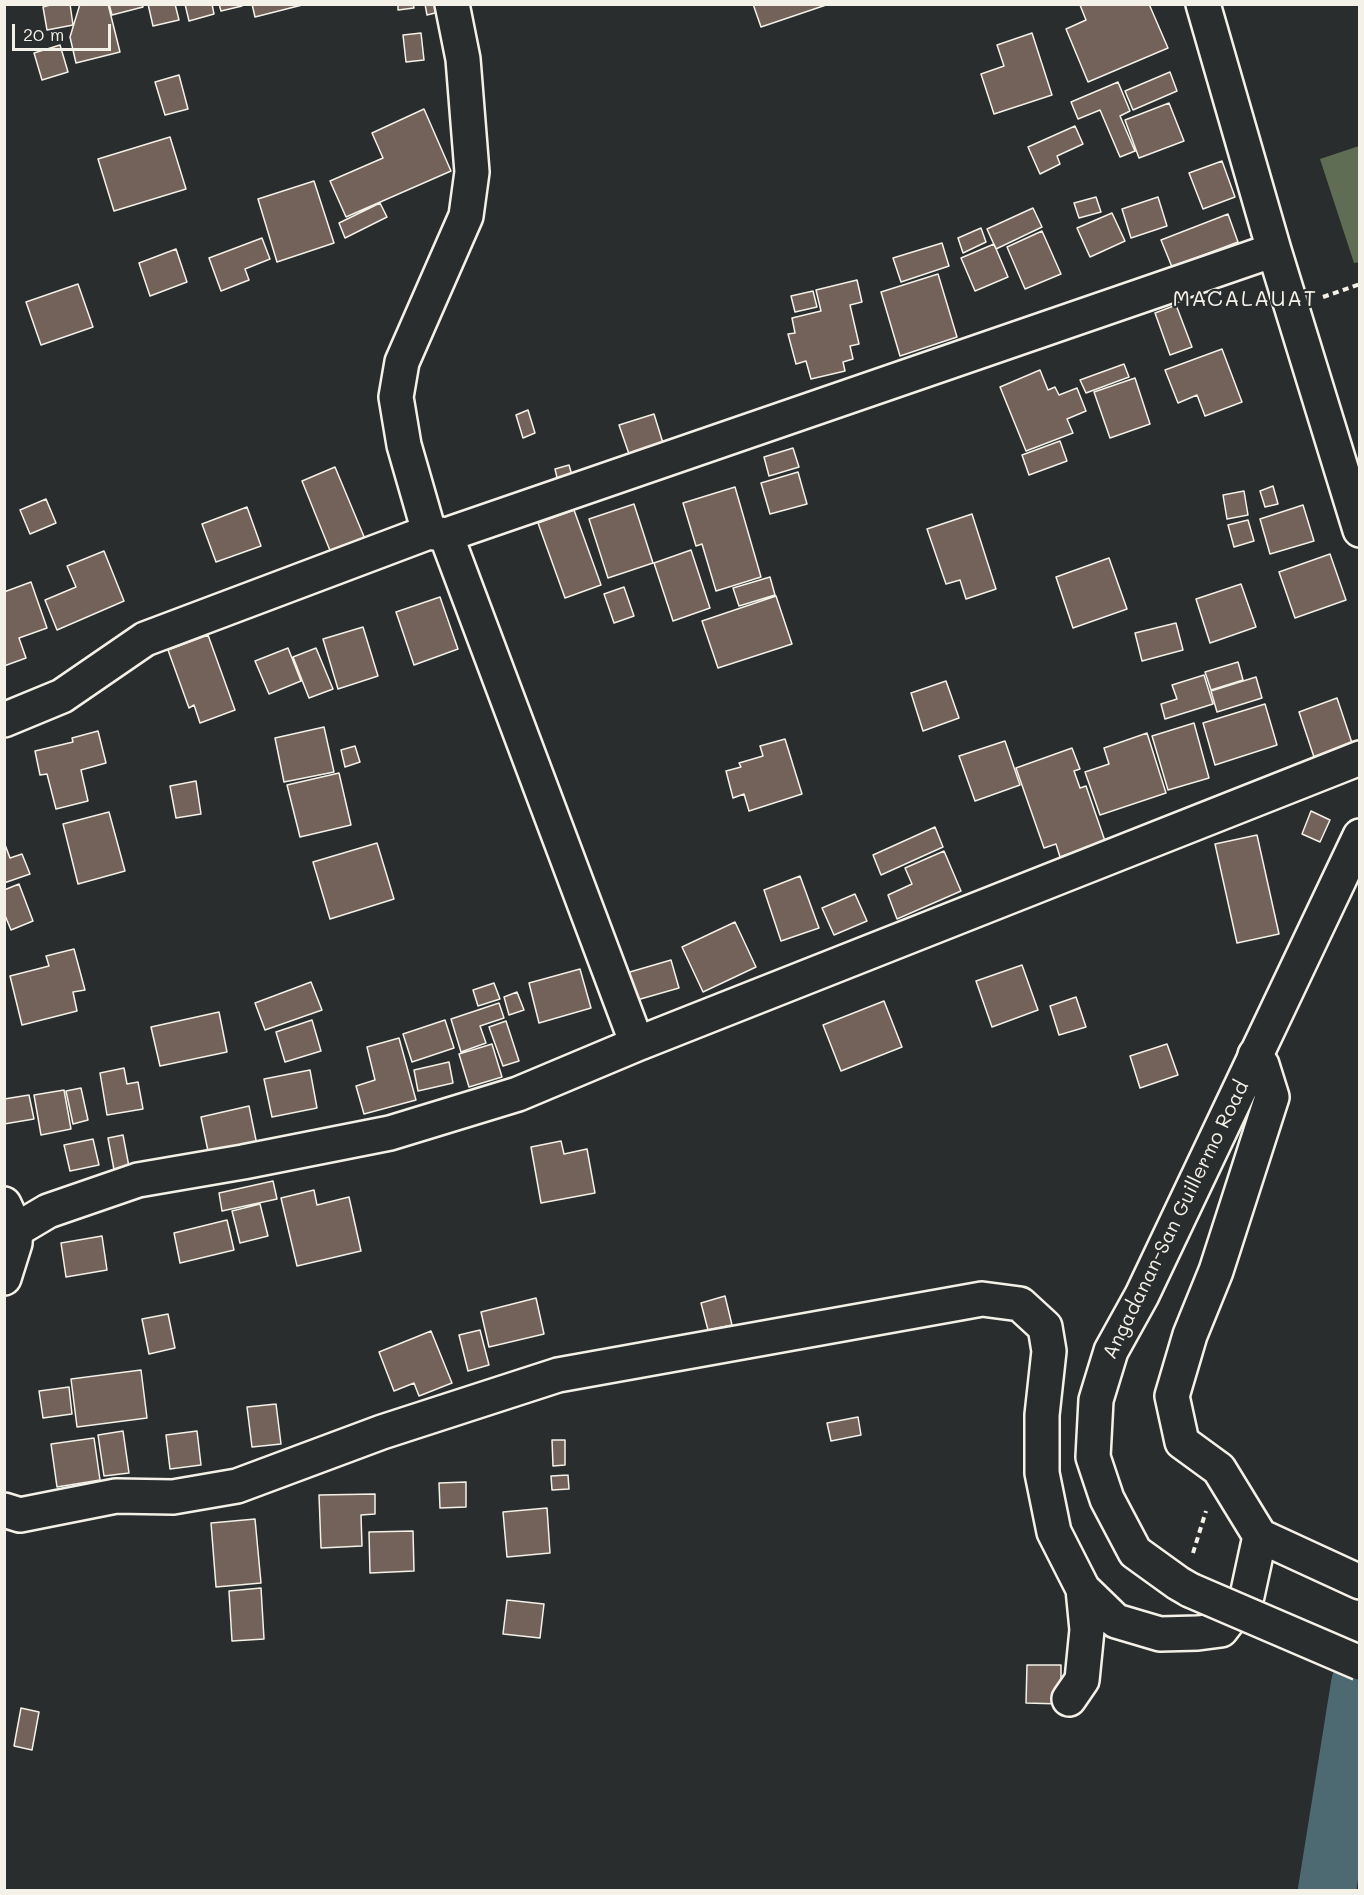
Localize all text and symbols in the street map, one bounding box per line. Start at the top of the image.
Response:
scale bar [15,12,114,50]
text: 20 m [23,22,64,46]
district label: MACALAUAT [1173,286,1317,312]
street label: Angadanan-San Guillermo Road [1098,1077,1254,1363]

